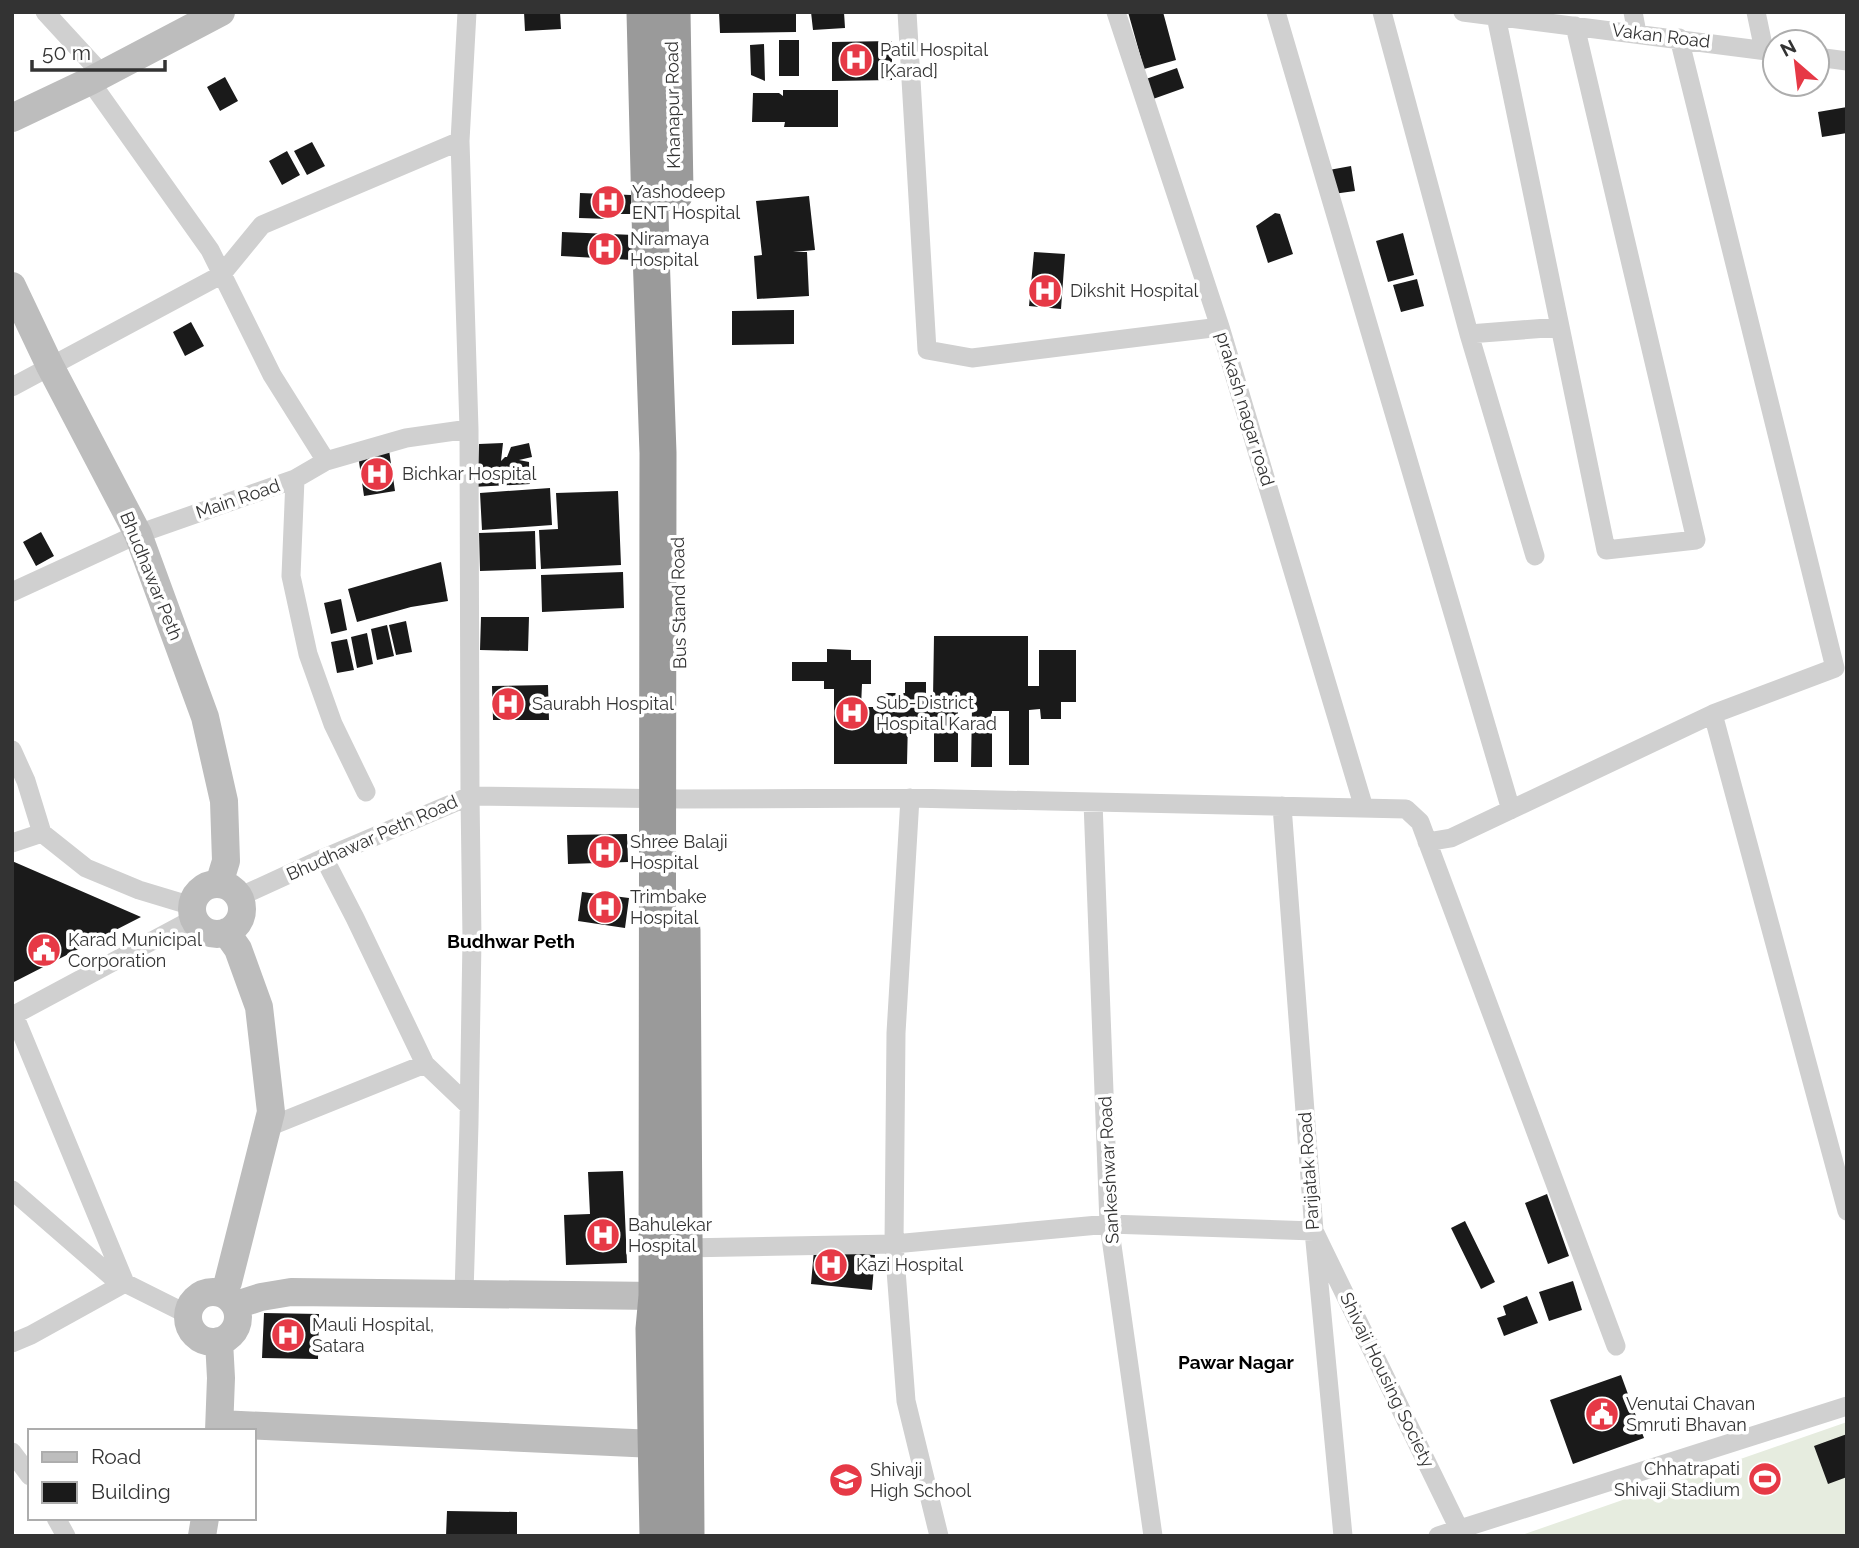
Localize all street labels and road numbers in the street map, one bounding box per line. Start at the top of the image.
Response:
street label: Vakan Road [1611,19,1711,52]
street label: Khanapur Road [661,41,684,169]
street label: prakash nagar road [1212,329,1279,488]
street label: Main Road [193,474,283,523]
street label: Bhudhawar Peth [116,508,187,643]
street label: Bus Stand Road [667,537,690,669]
street label: Bhudhawar Peth Road [283,790,461,885]
street label: Sankeshwar Road [1094,1096,1123,1244]
street label: Parijatak Road [1294,1111,1323,1231]
street label: Shivaji Housing Society [1336,1289,1439,1471]

